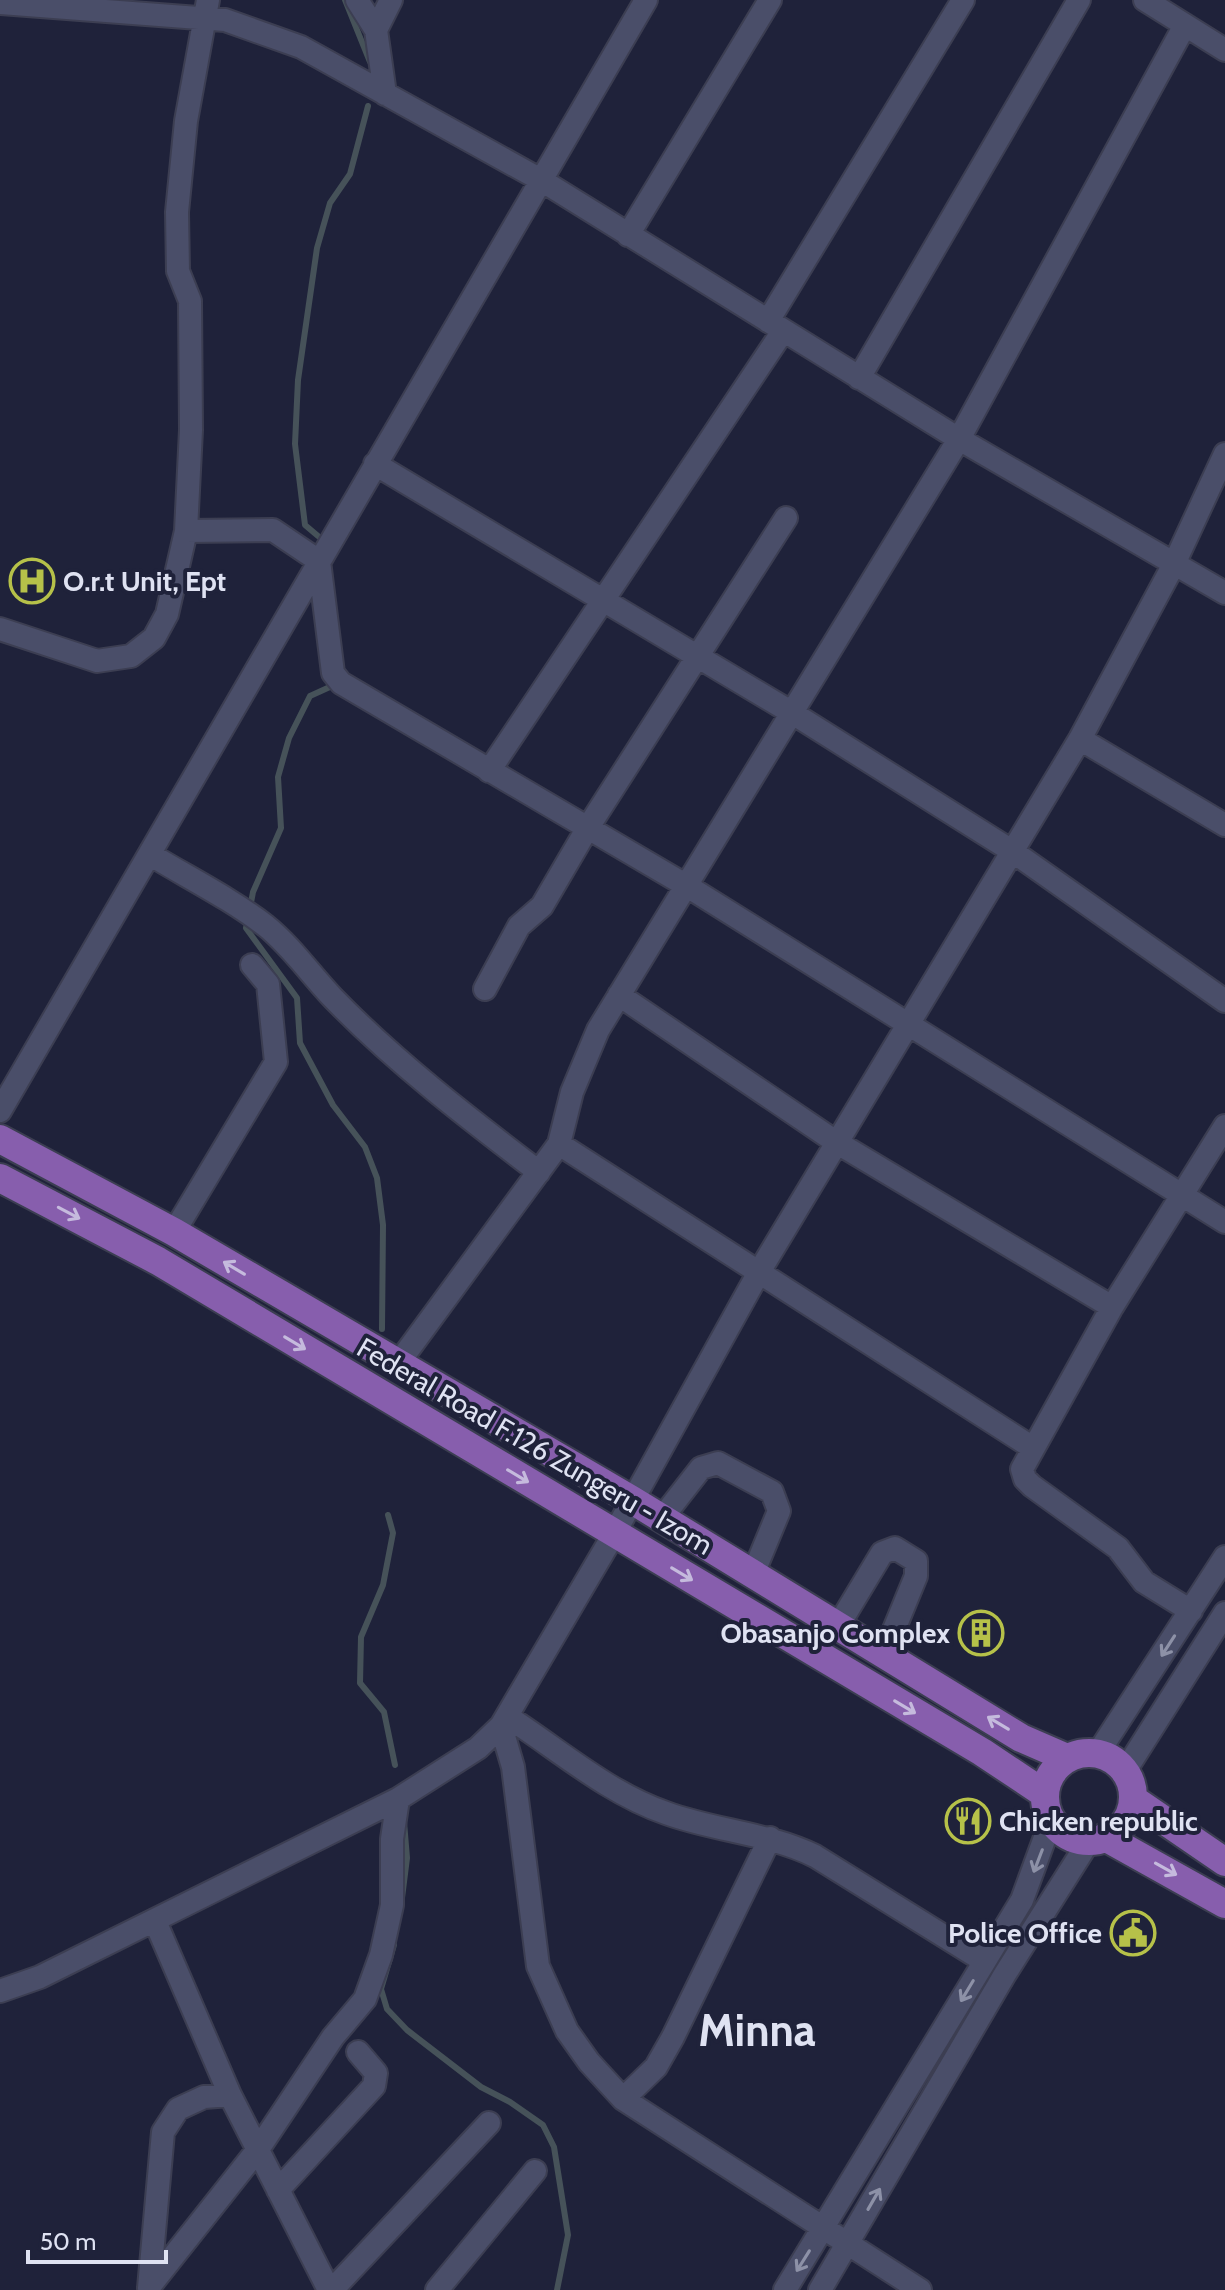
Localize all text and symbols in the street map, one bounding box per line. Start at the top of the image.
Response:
hospital icon: O.r.t Unit, Ept [8,557,56,605]
place label: O.r.t Unit, Ept [63,564,226,598]
one-way arrow [57,1206,81,1222]
one-way arrow [223,1260,246,1276]
street label: Federal Road F.126 Zungeru - Izom [351,1330,719,1562]
one-way arrow [283,1335,306,1351]
one-way arrow [506,1469,529,1485]
one-way arrow [670,1566,693,1582]
building icon: Obasanjo Complex [957,1609,1005,1657]
place label: Obasanjo Complex [720,1616,950,1650]
one-way arrow [1159,1635,1176,1657]
one-way arrow [893,1699,916,1715]
one-way arrow [987,1715,1010,1731]
restaurant icon: Chicken republic [944,1797,992,1845]
place label: Chicken republic [999,1804,1198,1838]
one-way arrow [1030,1848,1044,1873]
one-way arrow [1154,1861,1177,1877]
public building icon: Police Office [1109,1909,1157,1957]
place label: Police Office [948,1916,1102,1950]
one-way arrow [958,1979,974,2002]
district label: Minna [698,2004,816,2057]
one-way arrow [866,2188,882,2211]
scale bar [28,2214,166,2264]
text: 50 m [40,2227,96,2256]
one-way arrow [795,2249,811,2272]

